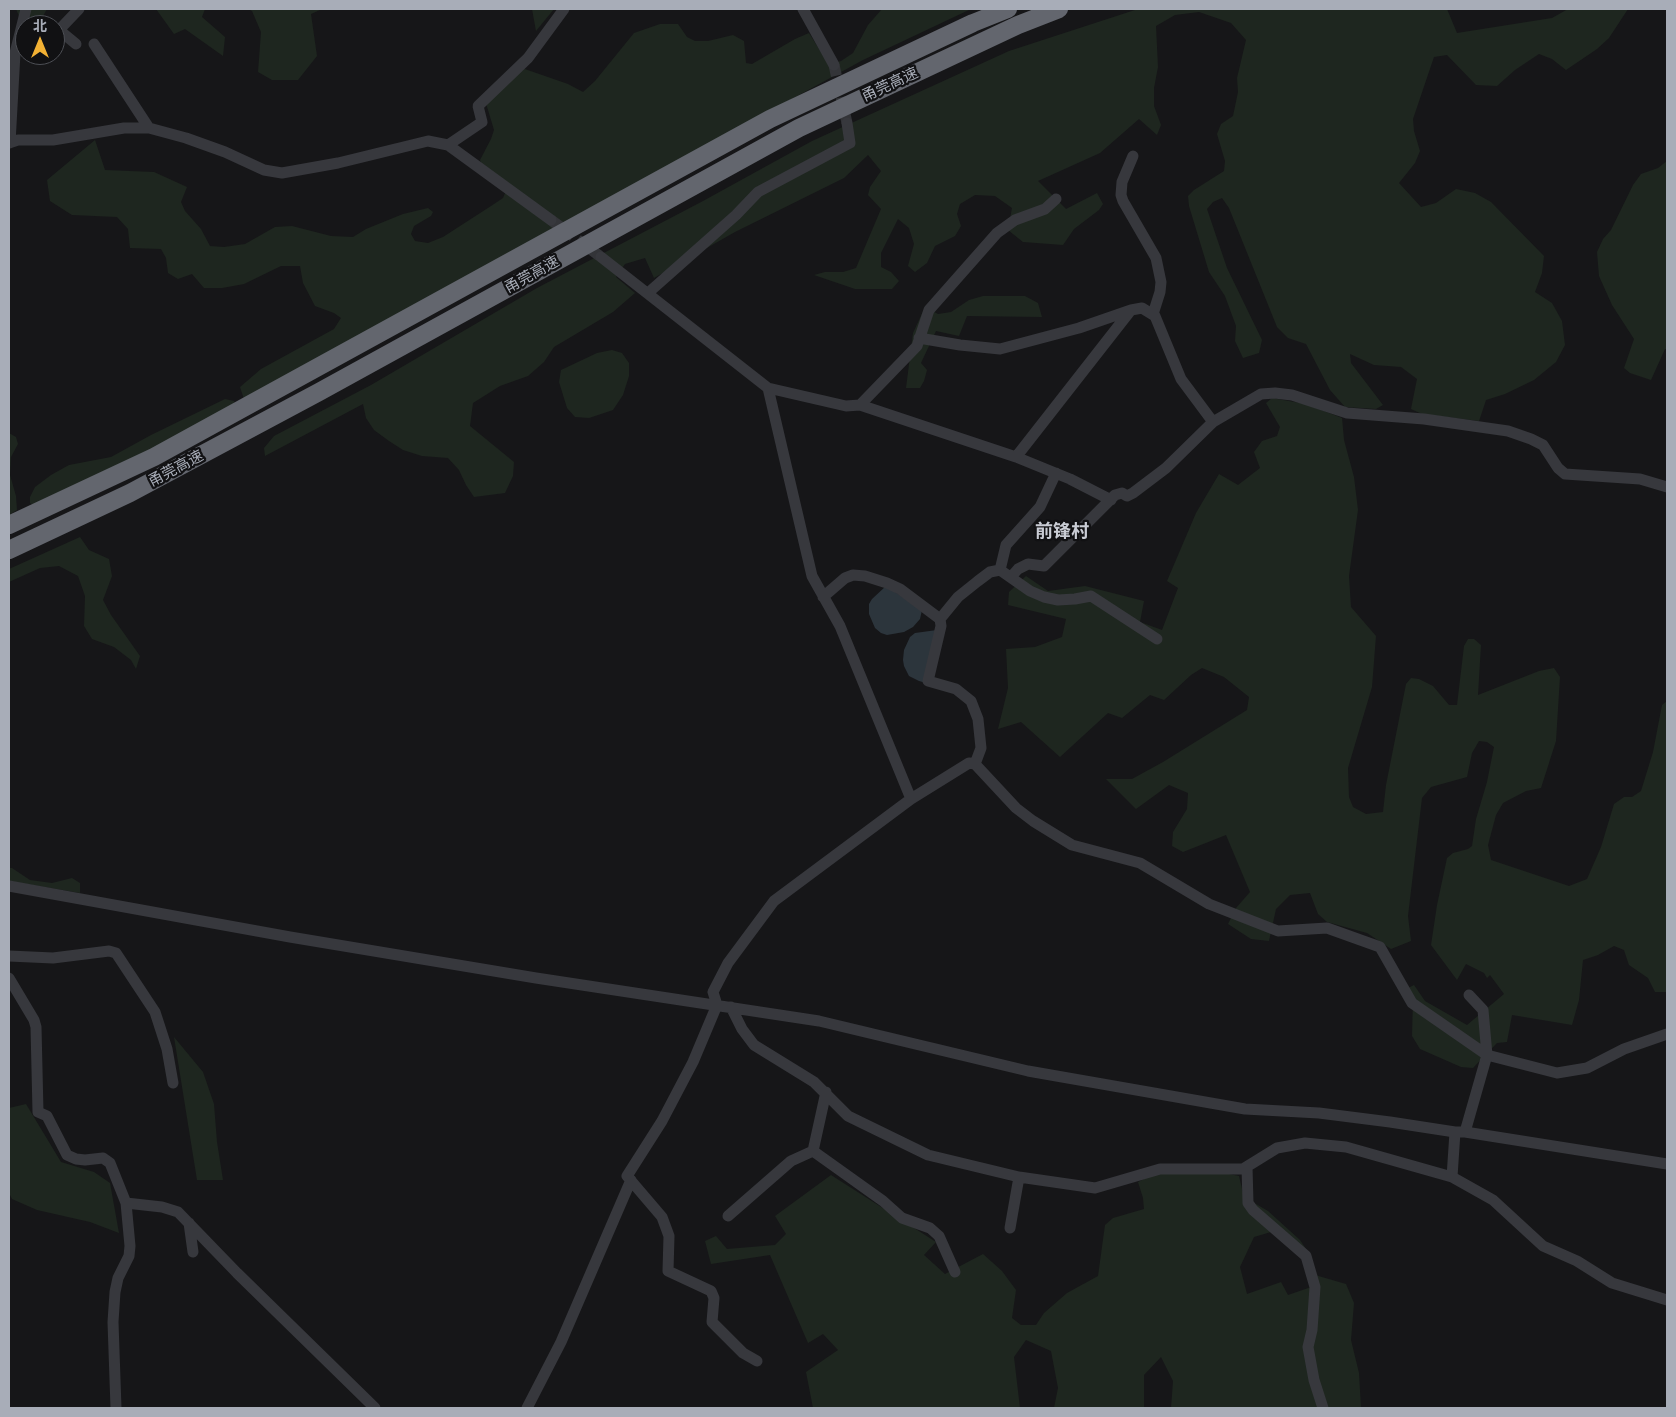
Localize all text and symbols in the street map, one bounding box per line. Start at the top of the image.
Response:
north arrow [15,15,65,65]
text: 北 [33,16,47,35]
street label: 甬莞高速 [859,64,921,106]
street label: 甬莞高速 [501,253,563,297]
street label: 甬莞高速 [145,447,207,491]
district label: 前锋村 [1035,521,1089,543]

